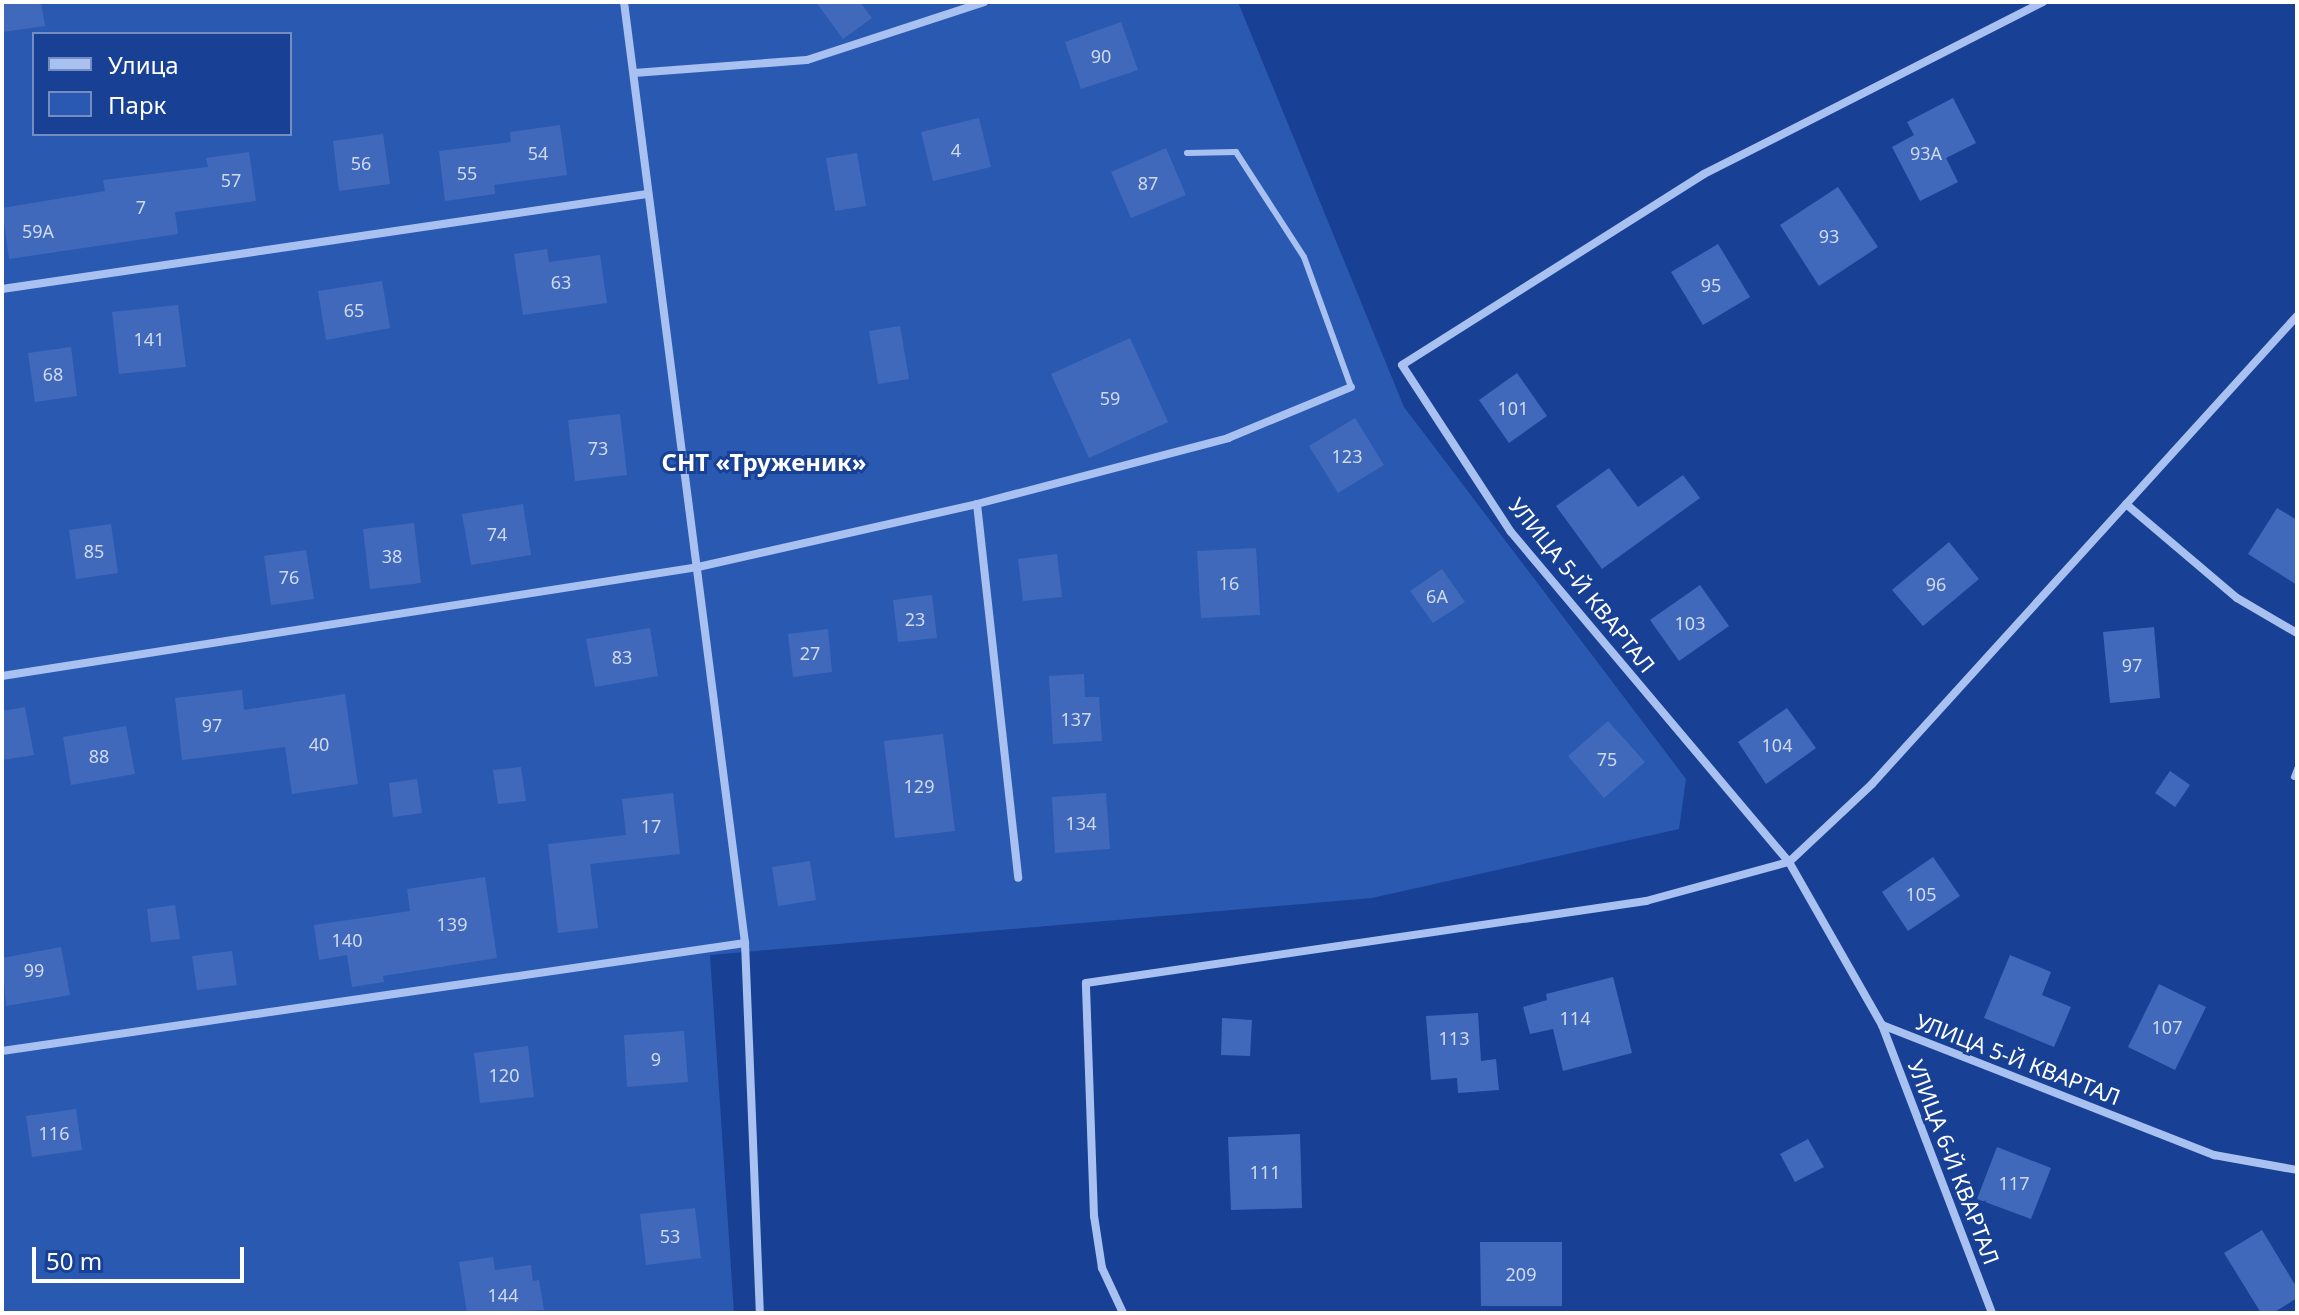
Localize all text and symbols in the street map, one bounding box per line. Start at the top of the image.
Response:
legend [32,32,292,136]
house number: 90 [1091,45,1111,67]
text: Улица [108,48,179,81]
text: Парк [108,88,166,121]
house number: 4 [951,139,961,161]
house number: 54 [528,142,548,164]
house number: 93А [1910,142,1942,164]
house number: 56 [351,152,371,174]
house number: 55 [457,162,477,184]
house number: 57 [221,169,241,191]
house number: 87 [1138,172,1158,194]
house number: 7 [136,196,146,218]
house number: 59А [22,220,54,242]
house number: 93 [1819,225,1839,247]
house number: 63 [551,271,571,293]
house number: 95 [1701,274,1721,296]
house number: 65 [344,299,364,321]
house number: 141 [134,328,164,350]
house number: 68 [43,363,63,385]
house number: 59 [1100,387,1120,409]
house number: 101 [1498,397,1528,419]
house number: 73 [588,437,608,459]
house number: 123 [1332,445,1362,467]
district label: СНТ «Труженик» [661,448,867,476]
street label: УЛИЦА 5-Й КВАРТАЛ [1503,492,1661,678]
house number: 74 [487,523,507,545]
house number: 85 [84,540,104,562]
house number: 38 [382,545,402,567]
house number: 76 [279,566,299,588]
house number: 16 [1219,572,1239,594]
house number: 96 [1926,573,1946,595]
house number: 6А [1426,585,1448,607]
house number: 23 [905,608,925,630]
house number: 103 [1675,612,1705,634]
house number: 27 [800,642,820,664]
house number: 83 [612,646,632,668]
house number: 97 [2122,654,2142,676]
house number: 137 [1061,708,1091,730]
house number: 97 [202,714,222,736]
house number: 40 [309,733,329,755]
house number: 104 [1762,734,1792,756]
house number: 88 [89,745,109,767]
house number: 75 [1597,748,1617,770]
house number: 129 [904,775,934,797]
house number: 134 [1066,812,1096,834]
house number: 17 [641,815,661,837]
house number: 105 [1906,883,1936,905]
house number: 139 [437,913,467,935]
house number: 140 [332,929,362,951]
house number: 99 [24,959,44,981]
house number: 114 [1560,1007,1590,1029]
street label: УЛИЦА 5-Й КВАРТАЛ [1912,1008,2124,1110]
house number: 107 [2152,1016,2182,1038]
house number: 113 [1439,1027,1469,1049]
house number: 9 [651,1048,661,1070]
street label: УЛИЦА 6-Й КВАРТАЛ [1903,1056,2005,1268]
house number: 120 [489,1064,519,1086]
house number: 116 [39,1122,69,1144]
house number: 111 [1250,1161,1280,1183]
house number: 117 [1999,1172,2029,1194]
house number: 53 [660,1225,680,1247]
scale bar [36,1231,248,1281]
text: 50 m [46,1244,102,1277]
house number: 209 [1506,1263,1536,1285]
house number: 144 [488,1284,518,1306]

